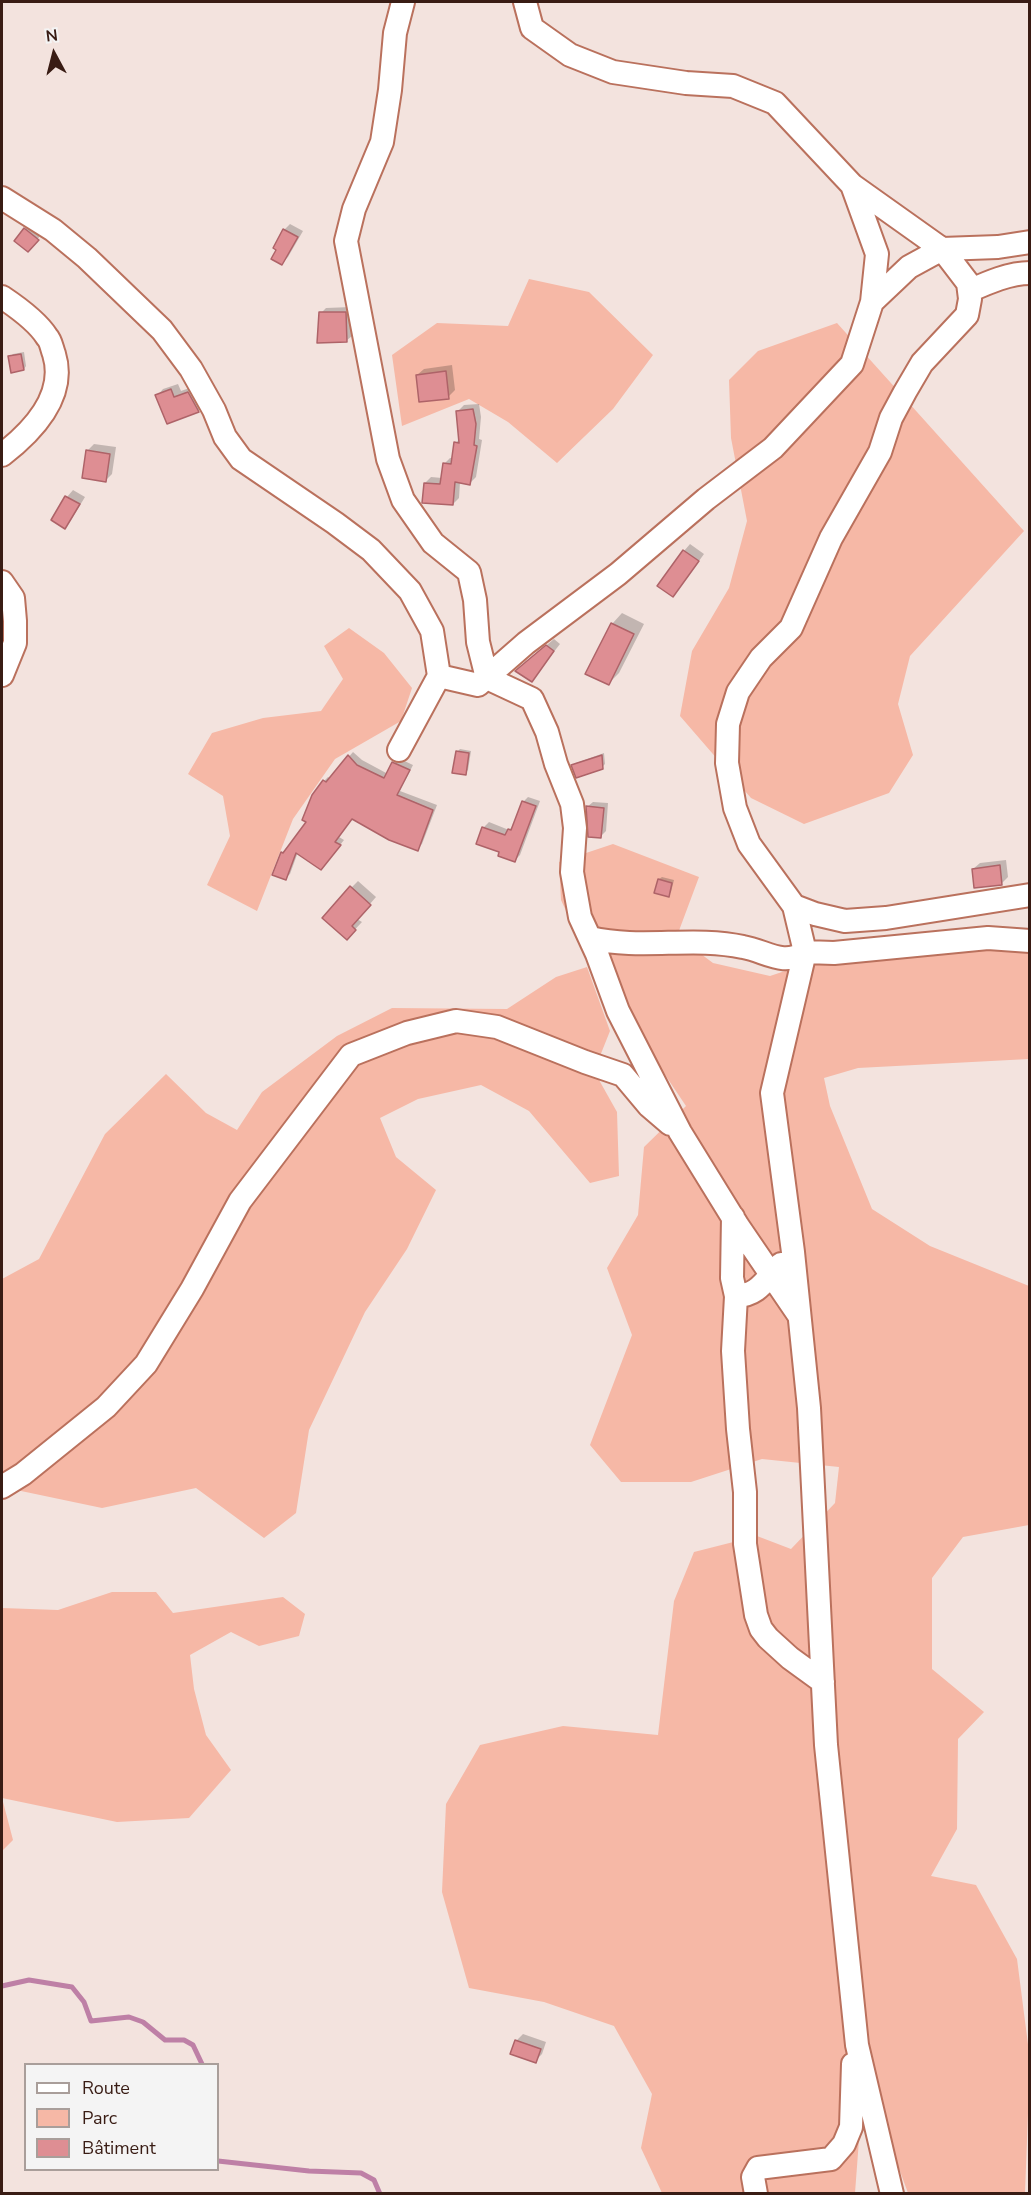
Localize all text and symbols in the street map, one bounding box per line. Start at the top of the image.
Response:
north arrow [24,24,84,84]
text: N [45,24,59,48]
legend [24,2063,219,2171]
text: Route [82,2076,130,2100]
text: Parc [82,2106,117,2130]
text: Bâtiment [82,2136,156,2160]

